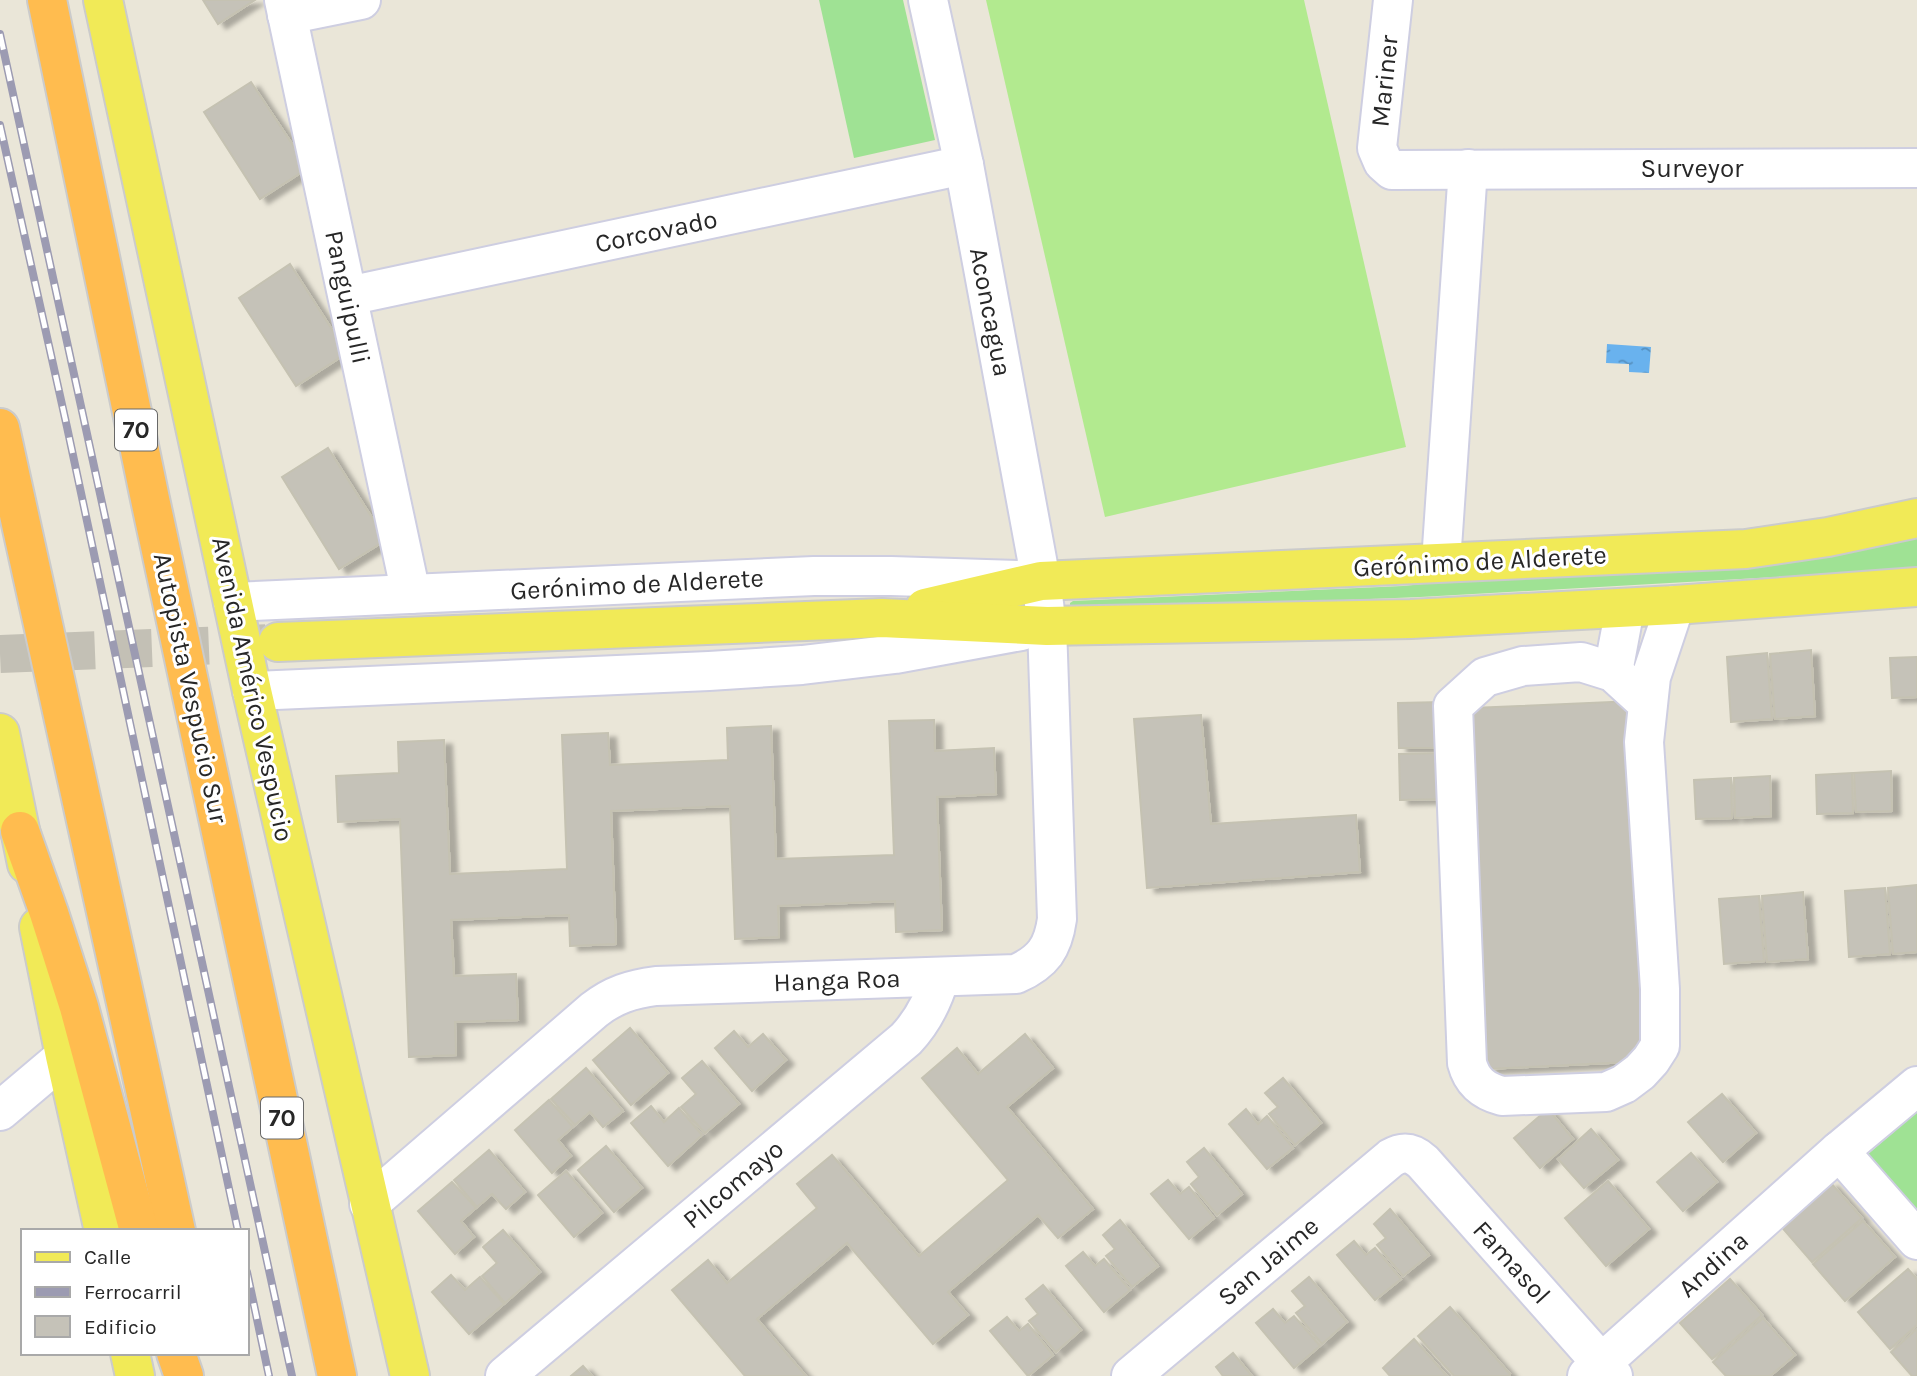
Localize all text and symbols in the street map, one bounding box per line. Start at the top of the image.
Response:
street label: Mariner [1364,33,1405,128]
street label: Surveyor [1641,153,1744,184]
street label: Corcovado [592,203,720,260]
street label: Panguipulli [318,227,377,367]
street label: Aconcagua [963,245,1018,379]
road number: 70 [115,410,157,450]
street label: Avenida Américo Vespucio [205,534,300,844]
street label: Gerónimo de Alderete [1353,539,1607,584]
street label: Autopista Vespucio Sur [147,550,234,827]
street label: Gerónimo de Alderete [510,562,764,607]
street label: Hanga Roa [773,963,901,998]
road number: 70 [261,1098,303,1138]
street label: Pilcomayo [677,1133,790,1235]
street label: San Jaime [1212,1210,1325,1313]
street label: Famasol [1466,1214,1557,1310]
street label: Andina [1672,1225,1755,1304]
legend [21,1229,248,1355]
text: Calle [84,1245,131,1269]
text: Ferrocarril [84,1280,182,1304]
text: Edificio [84,1315,157,1339]

